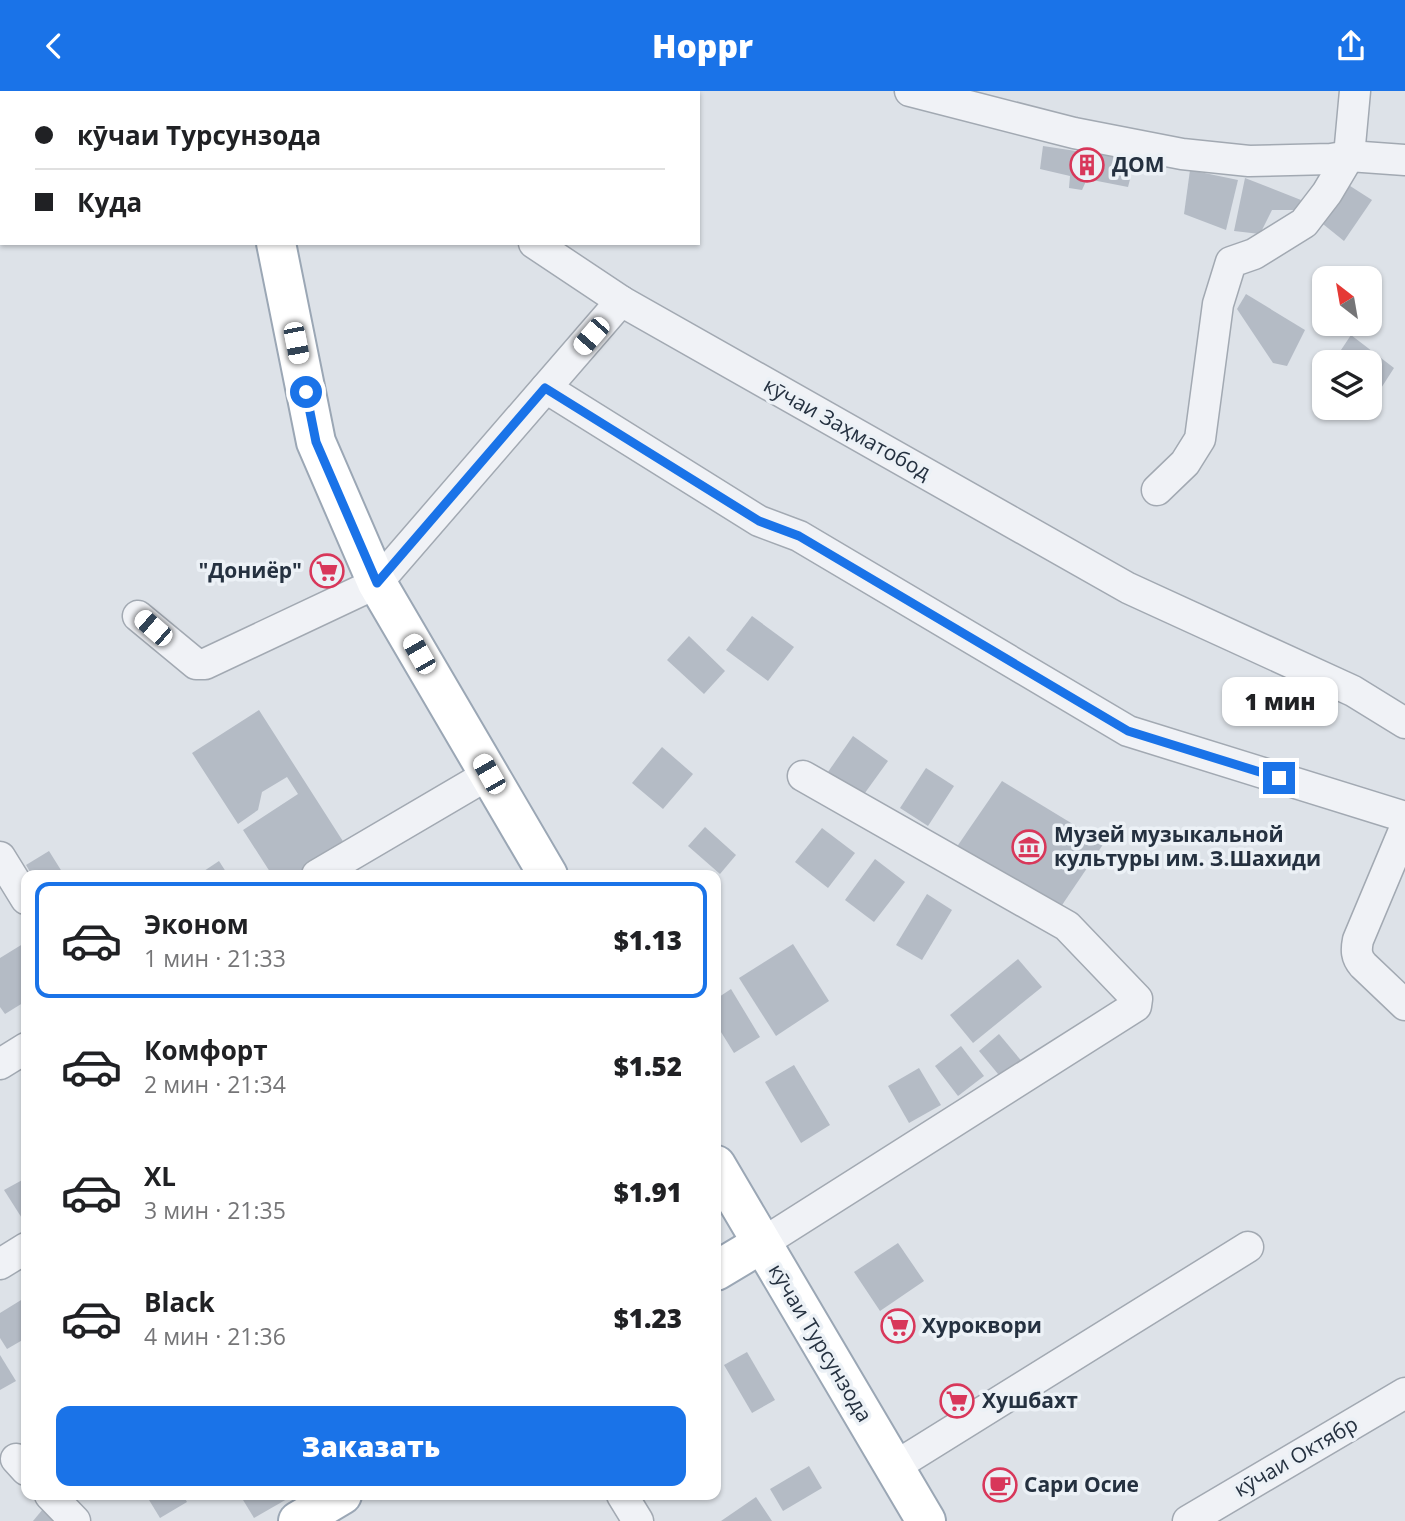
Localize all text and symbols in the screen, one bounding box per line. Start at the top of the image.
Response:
text: Hoppr [652,24,753,67]
icon: back [35,27,73,65]
icon: share [1332,27,1370,65]
text: кӯчаи Турсунзода [77,117,321,153]
building icon: ДОМ [1068,146,1106,184]
place label: ДОМ [1112,150,1165,178]
text: Куда [77,184,142,220]
north arrow [1312,266,1382,336]
map controls [1312,266,1382,420]
car [570,313,613,359]
car [282,320,311,366]
button: layers [1312,350,1382,420]
street label: кӯчаи Заҳматобод [759,371,936,486]
route start [290,376,322,408]
supermarket icon: "Дониёр" [308,552,346,590]
place label: "Дониёр" [198,556,302,584]
car [131,606,176,650]
car [400,631,439,677]
callout: 1 мин [1221,677,1337,725]
text: 1 мин [1245,685,1315,717]
car [470,751,509,797]
route end [1263,762,1295,794]
place label: Музей музыкальной культуры им. З.Шахиди [1054,820,1321,872]
museum icon: Музей музыкальной культуры им. З.Шахиди [1010,828,1048,866]
text: Эконом [144,906,249,942]
icon: car [60,909,123,972]
text: $1.13 [614,922,682,958]
text: 1 мин · 21:33 [144,942,286,974]
text: Комфорт [144,1032,268,1068]
icon: car [60,1035,123,1098]
text: $1.52 [614,1048,682,1084]
text: 2 мин · 21:34 [144,1068,286,1100]
text: XL [144,1158,176,1194]
icon: car [60,1161,123,1224]
text: $1.91 [614,1174,682,1210]
text: 3 мин · 21:35 [144,1194,286,1226]
street label: кӯчаи Турсунзода [763,1258,879,1427]
text: Black [144,1284,215,1320]
icon: car [60,1287,123,1350]
text: $1.23 [614,1300,682,1336]
supermarket icon: Хуроквори [879,1307,917,1345]
place label: Хуроквори [922,1311,1042,1339]
text: 4 мин · 21:36 [144,1320,286,1352]
supermarket icon: Хушбахт [938,1382,976,1420]
place label: Хушбахт [982,1386,1078,1414]
button: Заказать [56,1406,686,1486]
street label: кӯчаи Октябр [1228,1409,1363,1503]
cafe icon: Сари Осие [981,1466,1019,1504]
place label: Сари Осие [1024,1470,1139,1498]

